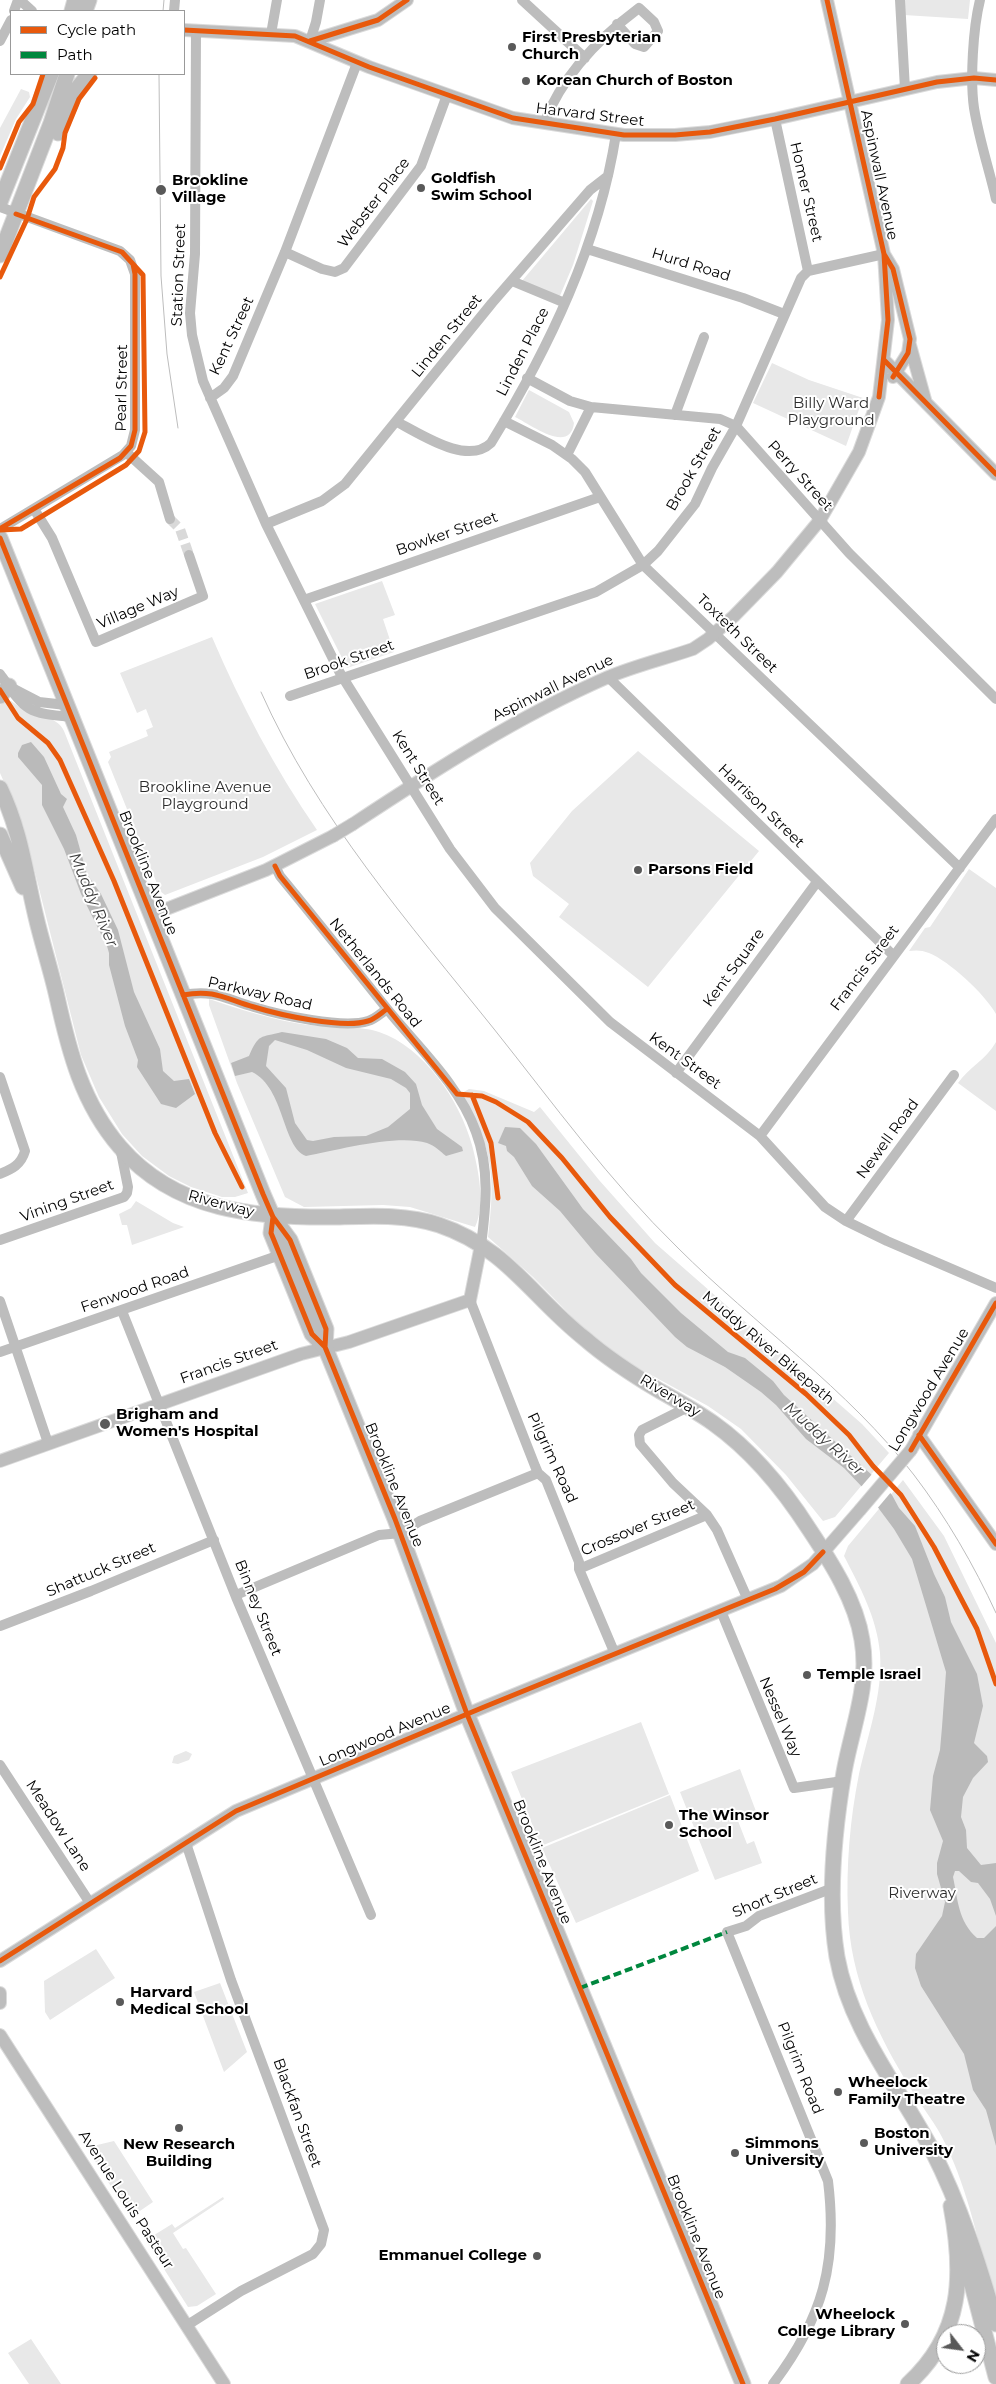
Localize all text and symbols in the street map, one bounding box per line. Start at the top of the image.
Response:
legend [10,10,185,75]
text: Cycle path [57,20,136,39]
place label: First Presbyterian Church [522,29,661,64]
marker: First Presbyterian Church [506,41,518,53]
text: Path [57,45,93,64]
place label: Korean Church of Boston [536,72,733,90]
marker: Korean Church of Boston [520,75,532,87]
street label: Harvard Street [535,99,645,131]
street label: Aspinwall Avenue [856,108,902,242]
street label: Homer Street [786,140,826,244]
street label: Webster Place [334,154,414,252]
place label: Goldfish Swim School [431,170,532,205]
place label: Brookline Village [172,172,248,207]
marker: Goldfish Swim School [415,182,427,194]
marker: Brookline Village [154,183,168,197]
street label: Station Street [168,223,190,327]
street label: Hurd Road [649,244,733,286]
street label: Linden Street [408,291,486,381]
street label: Kent Street [206,294,258,378]
street label: Linden Place [493,305,553,399]
street label: Pearl Street [112,344,132,432]
park label: Billy Ward Playground [787,395,875,430]
street label: Brook Street [663,424,725,514]
street label: Perry Street [764,437,836,515]
street label: Bowker Street [394,508,500,560]
street label: Village Way [94,583,182,633]
street label: Toxteth Street [693,591,781,677]
street label: Brook Street [302,636,396,684]
street label: Aspinwall Avenue [489,651,617,725]
street label: Kent Street [388,727,448,809]
street label: Harrison Street [714,760,808,852]
park label: Brookline Avenue Playground [139,779,271,814]
street label: Brookline Avenue [115,808,181,938]
water label: Muddy River [64,850,122,950]
place label: Parsons Field [648,861,753,879]
marker: Parsons Field [632,864,644,876]
street label: Netherlands Road [325,914,425,1032]
street label: Francis Street [827,922,903,1014]
street label: Kent Square [699,925,769,1011]
street label: Parkway Road [206,973,314,1015]
street label: Kent Street [645,1029,725,1093]
street label: Newell Road [853,1096,923,1182]
street label: Vining Street [18,1176,116,1226]
street label: Riverway [186,1187,256,1221]
street label: Fenwood Road [78,1263,192,1317]
street label: Muddy River Bikepath [698,1288,838,1408]
street label: Longwood Avenue [885,1325,973,1455]
street label: Francis Street [178,1336,280,1388]
street label: Riverway [636,1371,704,1421]
water label: Muddy River [780,1398,868,1480]
place label: Brigham and Women's Hospital [116,1406,259,1441]
street label: Pilgrim Road [523,1410,581,1506]
marker: Brigham and Women's Hospital [98,1417,112,1431]
street label: Brookline Avenue [361,1420,427,1550]
street label: Crossover Street [578,1496,698,1560]
street label: Shattuck Street [44,1539,158,1601]
street label: Binney Street [231,1557,285,1659]
place label: Temple Israel [817,1666,921,1684]
marker: Temple Israel [801,1669,813,1681]
street label: Nessel Way [755,1674,805,1760]
street label: Longwood Avenue [317,1699,453,1771]
street label: Meadow Lane [22,1777,94,1875]
street label: Brookline Avenue [509,1797,575,1927]
place label: The Winsor School [679,1807,769,1842]
marker: The Winsor School [663,1819,675,1831]
street label: Short Street [730,1870,820,1922]
park label: Riverway [888,1885,956,1903]
place label: Harvard Medical School [130,1984,249,2019]
marker: Harvard Medical School [114,1996,126,2008]
street label: Pilgrim Road [773,2019,827,2117]
street label: Blackfan Street [269,2056,325,2170]
place label: Wheelock Family Theatre [848,2074,965,2109]
marker: Wheelock Family Theatre [832,2086,844,2098]
marker: New Research Building [173,2122,185,2134]
place label: Boston University [874,2125,953,2160]
street label: Avenue Louis Pasteur [74,2127,178,2273]
place label: Simmons University [745,2135,824,2170]
place label: New Research Building [123,2136,235,2171]
marker: Boston University [858,2137,870,2149]
marker: Simmons University [729,2147,741,2159]
street label: Brookline Avenue [663,2172,729,2302]
place label: Emmanuel College [378,2247,527,2265]
marker: Emmanuel College [531,2250,543,2262]
place label: Wheelock College Library [777,2306,895,2341]
marker: Wheelock College Library [899,2318,911,2330]
north arrow [936,2324,986,2374]
text: N [963,2347,984,2365]

